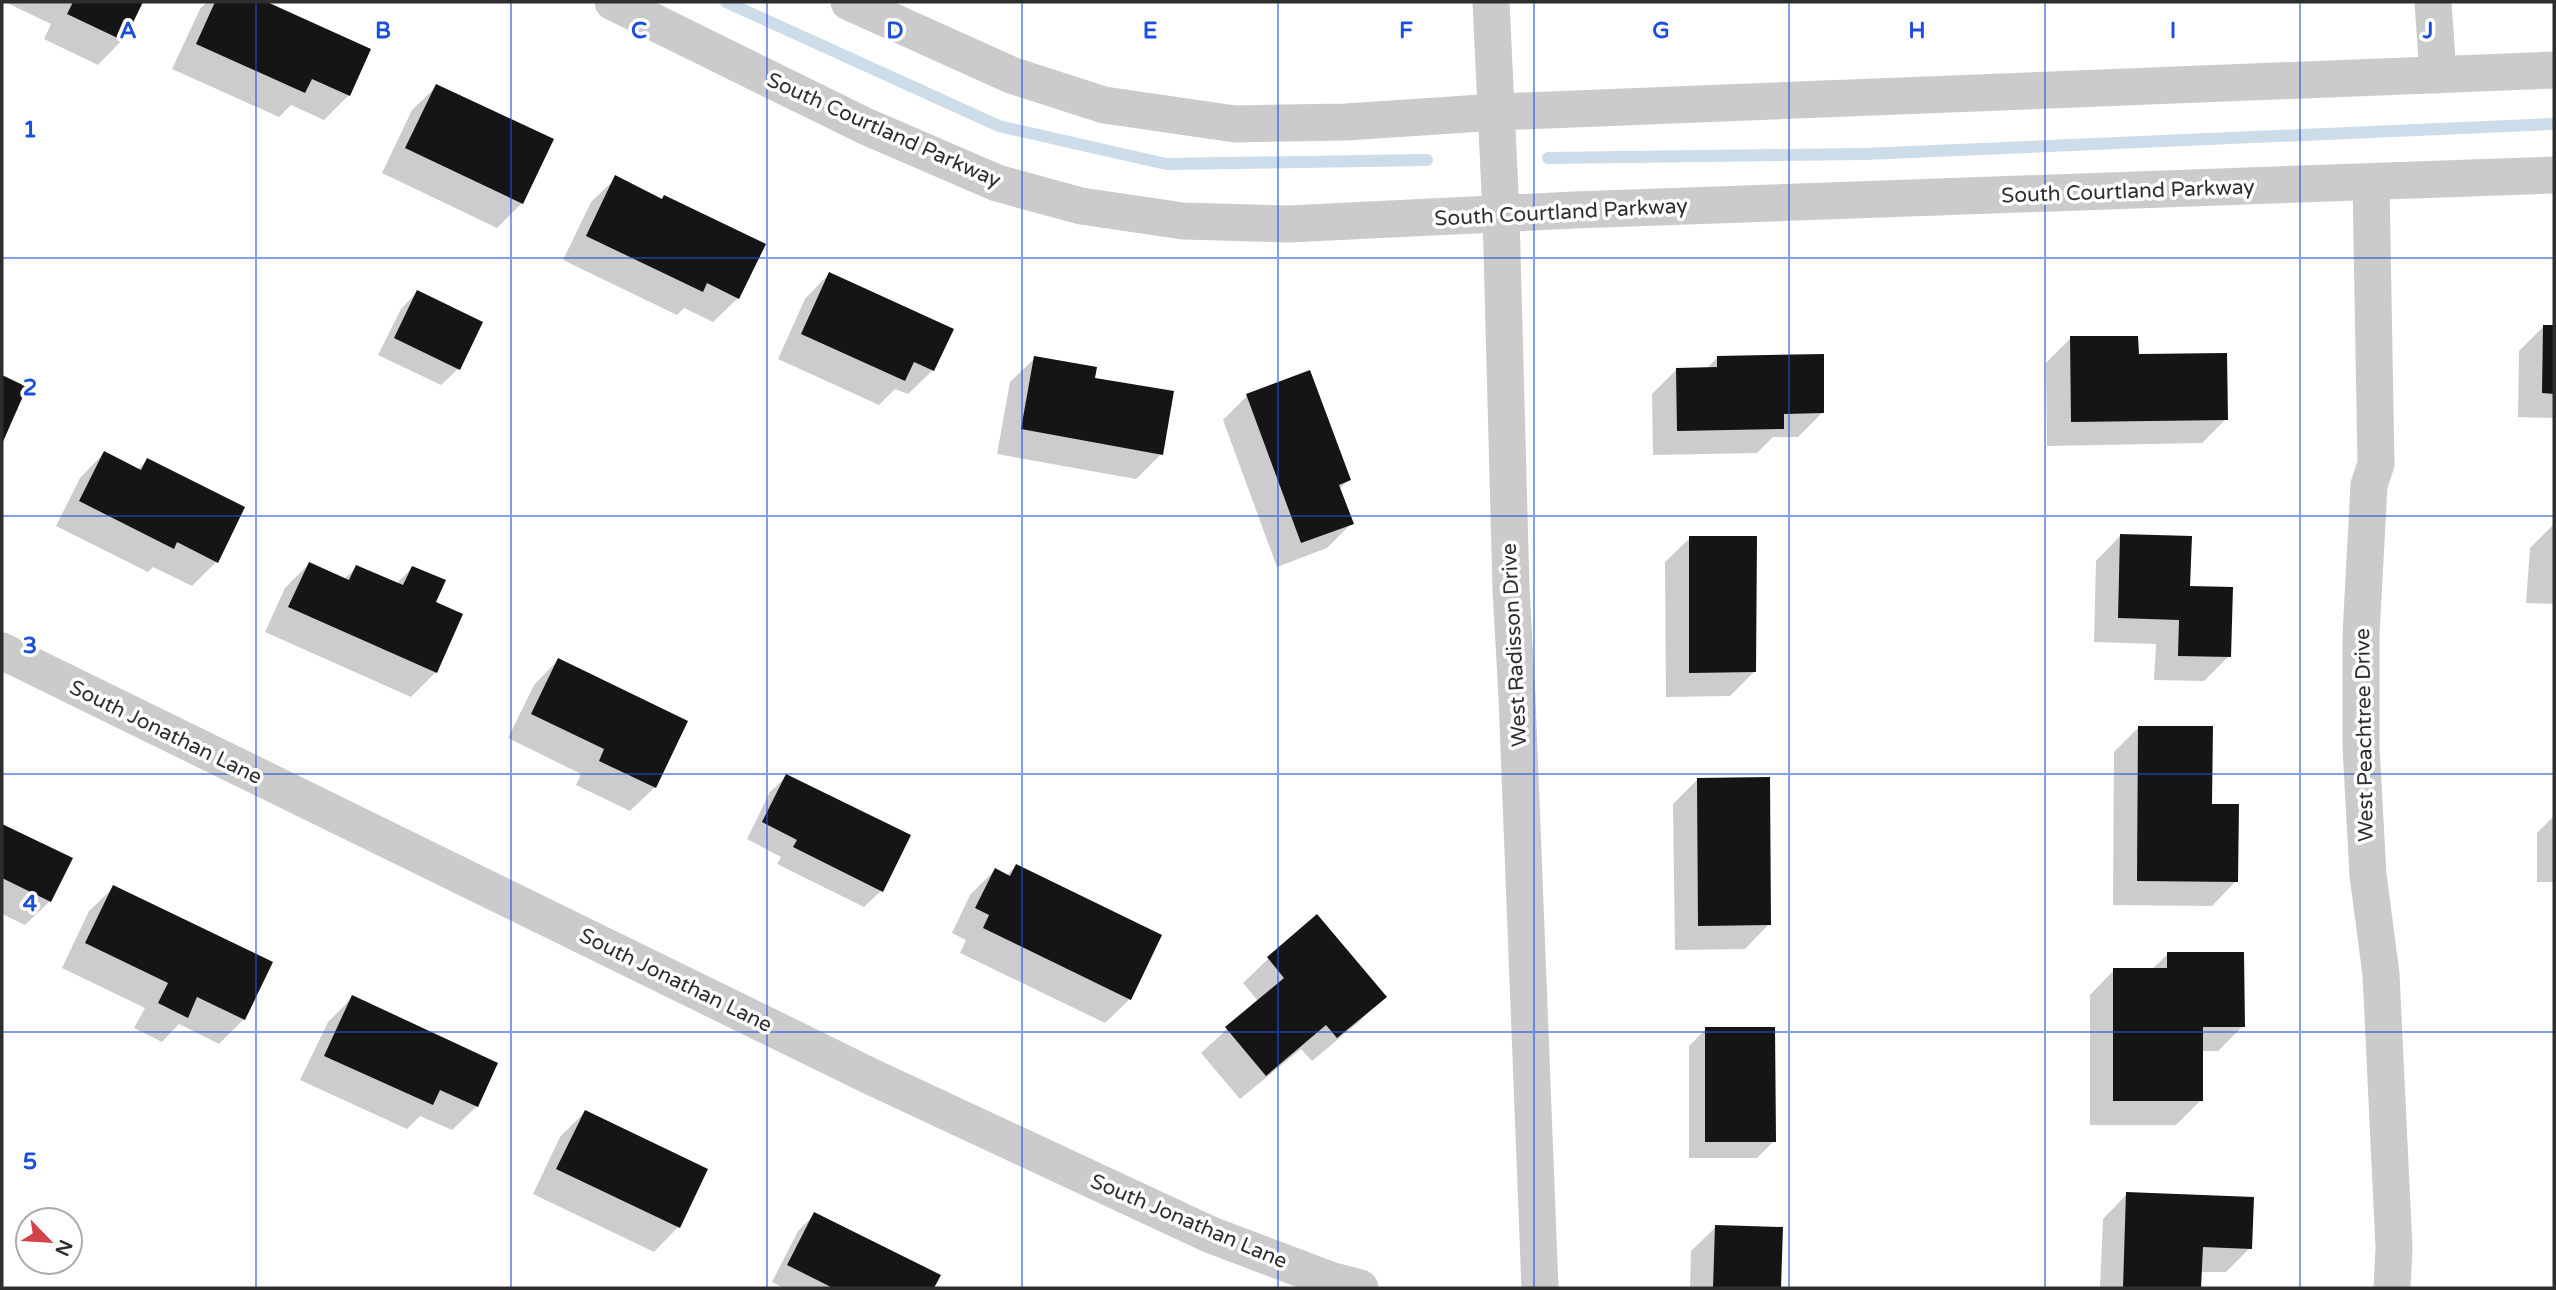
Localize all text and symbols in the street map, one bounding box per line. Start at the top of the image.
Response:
text: A [119,17,137,45]
text: B [375,17,391,45]
text: C [631,17,647,45]
text: D [886,17,904,45]
text: E [1143,17,1157,45]
text: F [1399,17,1413,45]
text: G [1652,17,1670,45]
text: H [1908,17,1926,45]
text: I [2170,17,2176,45]
text: J [2422,17,2433,45]
street label: South Courtland Parkway [763,67,1005,193]
text: 1 [23,116,37,144]
street label: South Courtland Parkway [2001,175,2255,208]
street label: South Courtland Parkway [1434,193,1688,232]
text: 2 [23,374,37,402]
street label: West Radisson Drive [1497,542,1532,747]
street label: West Peachtree Drive [2350,628,2379,842]
text: 3 [23,632,37,660]
street label: South Jonathan Lane [65,675,266,790]
text: 4 [23,890,38,918]
street label: South Jonathan Lane [575,923,776,1038]
text: 5 [23,1148,37,1176]
street label: South Jonathan Lane [1087,1169,1291,1274]
north arrow [14,1206,84,1276]
text: N [50,1236,77,1259]

